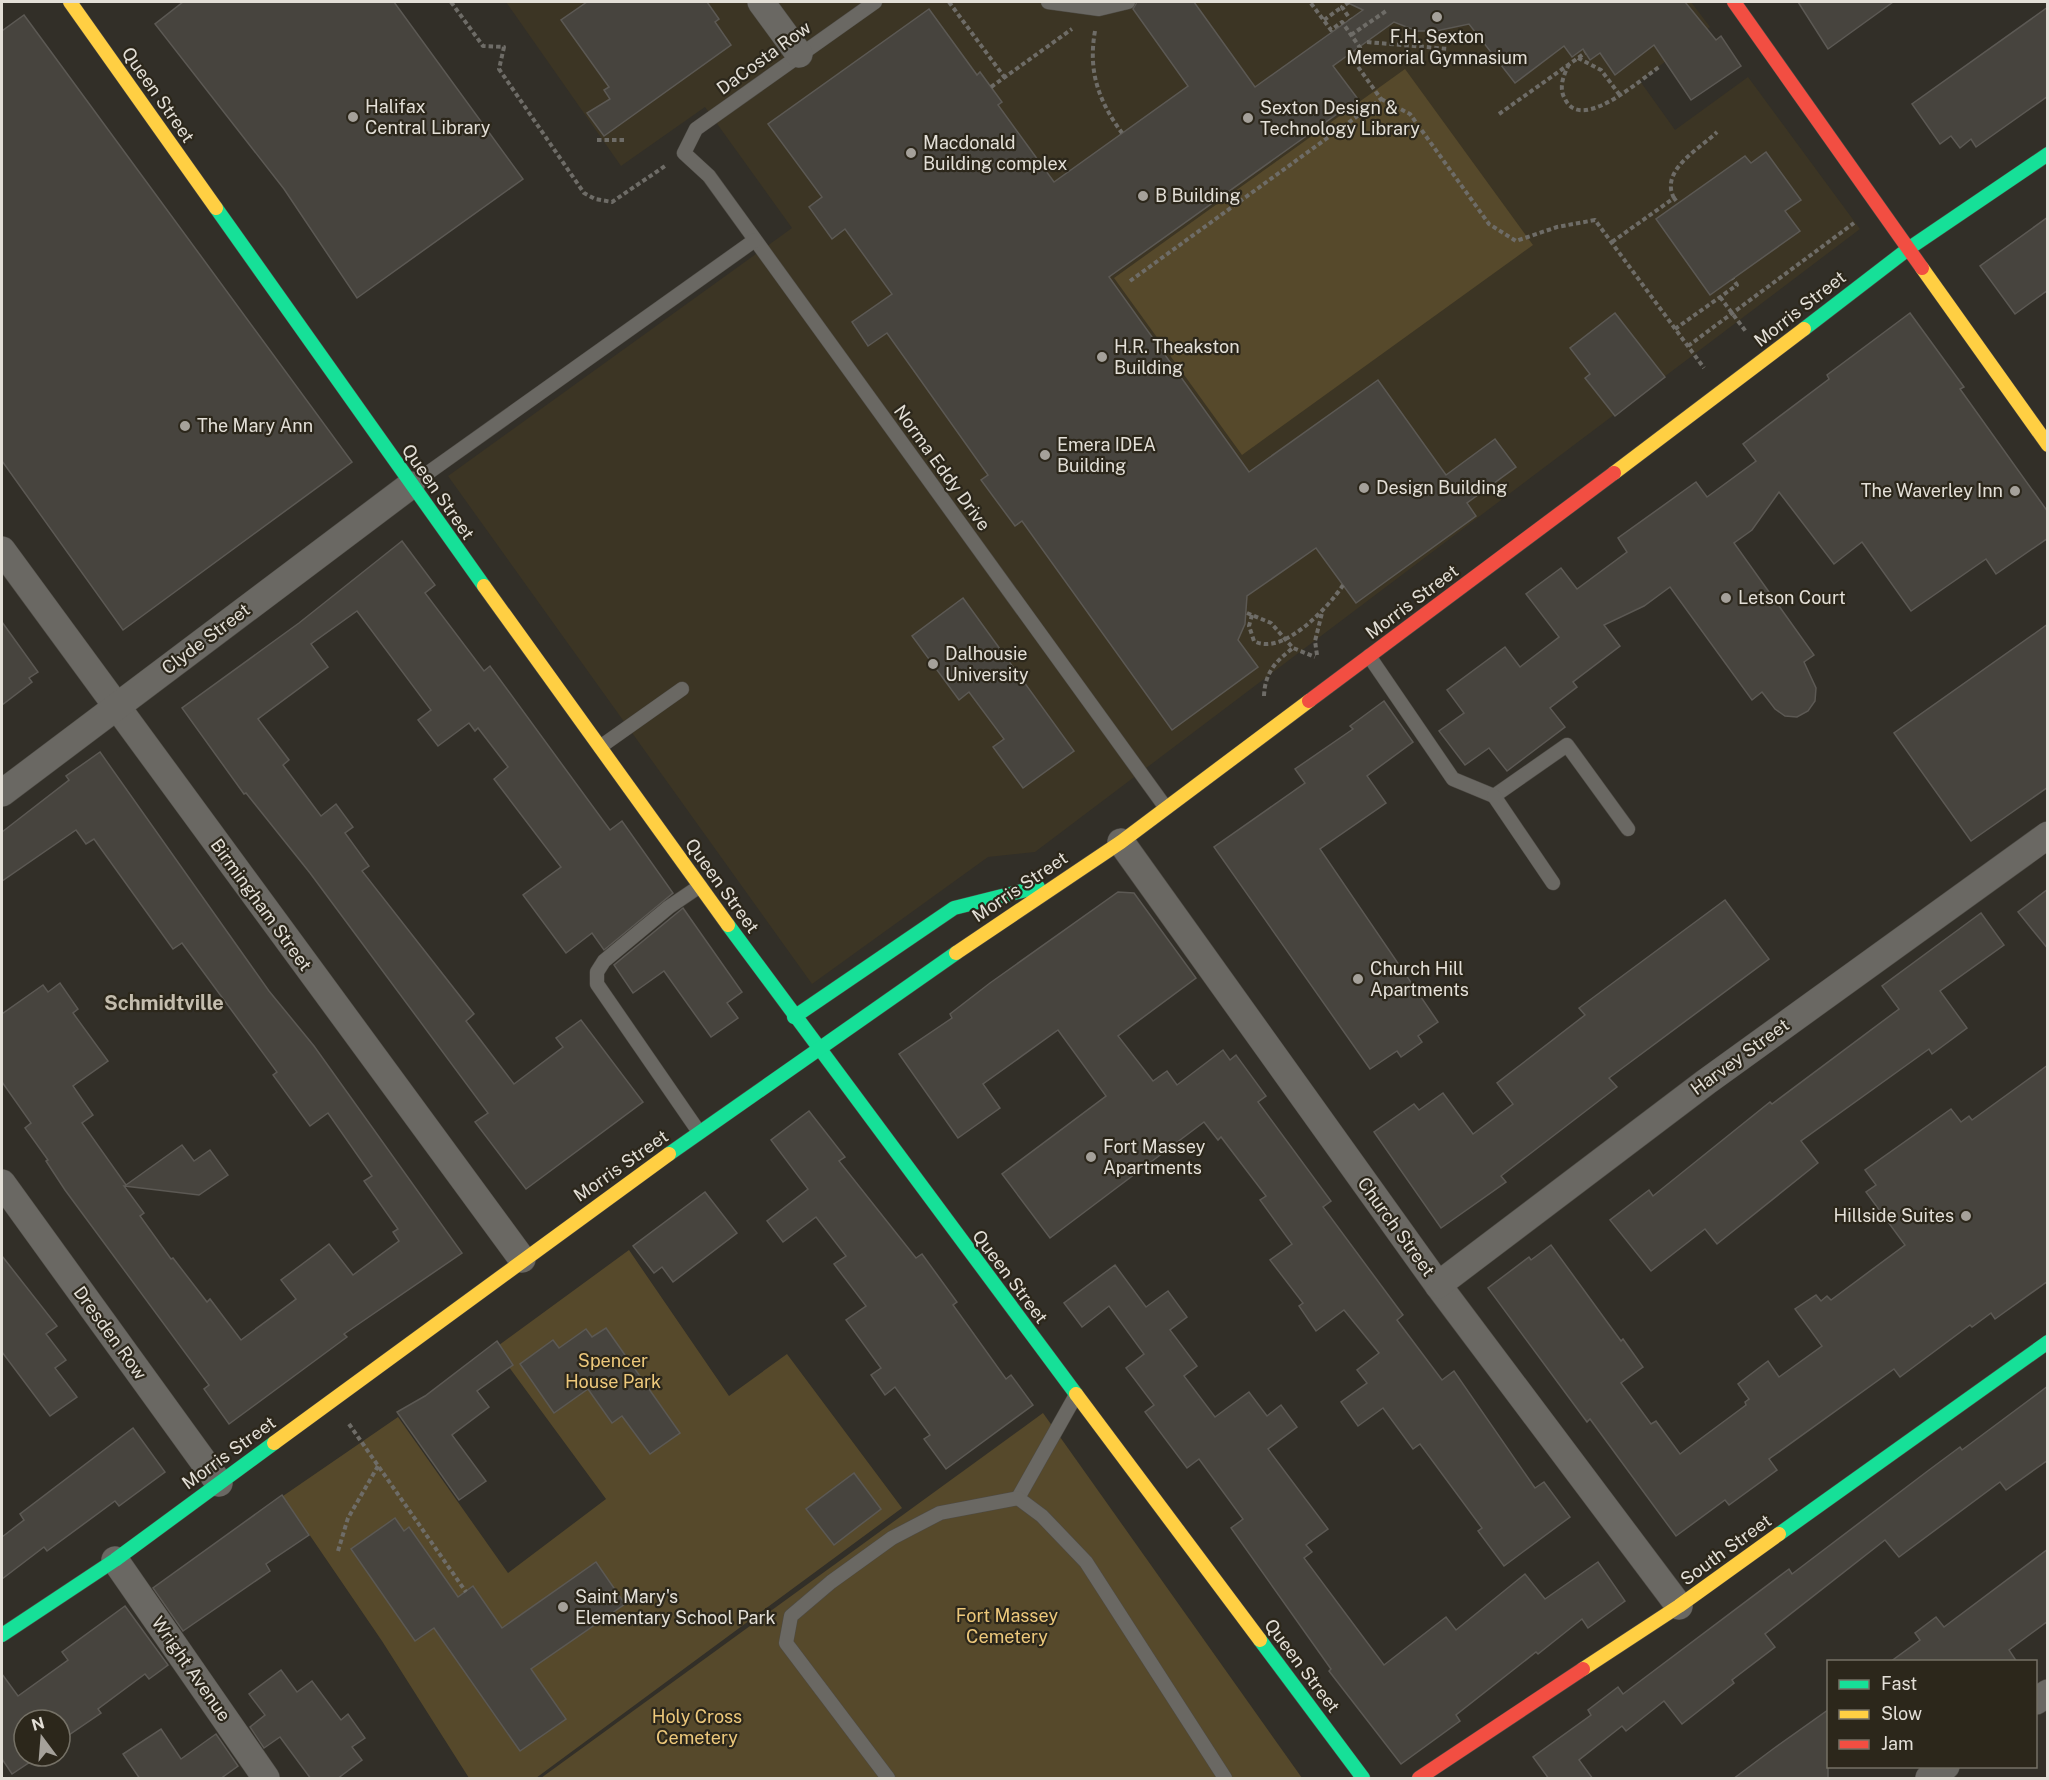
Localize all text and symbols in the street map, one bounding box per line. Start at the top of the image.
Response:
marker: F.H. Sexton Memorial Gymnasium [1430,10,1444,24]
street label: DaCosta Row [713,16,815,99]
place label: F.H. Sexton Memorial Gymnasium [1346,26,1528,68]
street label: Queen Street [118,43,199,146]
place label: Halifax Central Library [365,96,491,138]
place label: Sexton Design & Technology Library [1260,97,1420,139]
marker: Halifax Central Library [346,110,360,124]
marker: Sexton Design & Technology Library [1241,111,1255,125]
place label: Macdonald Building complex [923,132,1067,174]
marker: Macdonald Building complex [904,146,918,160]
place label: B Building [1155,185,1241,206]
marker: B Building [1136,189,1150,203]
street label: Morris Street [1750,266,1850,351]
place label: H.R. Theakston Building [1114,336,1240,378]
marker: H.R. Theakston Building [1095,350,1109,364]
street label: Norma Eddy Drive [890,401,995,535]
place label: The Mary Ann [197,415,313,436]
marker: The Mary Ann [178,419,192,433]
place label: Emera IDEA Building [1057,434,1156,476]
street label: Queen Street [398,440,479,543]
marker: Emera IDEA Building [1038,448,1052,462]
place label: Design Building [1376,477,1507,498]
place label: The Waverley Inn [1861,480,2003,501]
marker: Design Building [1357,481,1371,495]
marker: The Waverley Inn [2008,484,2022,498]
street label: Morris Street [1361,560,1462,643]
place label: Letson Court [1738,587,1846,608]
marker: Letson Court [1719,591,1733,605]
street label: Clyde Street [158,599,254,678]
place label: Dalhousie University [945,643,1029,685]
marker: Dalhousie University [926,657,940,671]
street label: Queen Street [681,834,764,937]
street label: Birmingham Street [206,835,316,975]
street label: Morris Street [968,847,1071,926]
place label: Church Hill Apartments [1370,958,1469,1000]
marker: Church Hill Apartments [1351,972,1365,986]
district label: Schmidtville [104,991,224,1015]
street label: Harvey Street [1686,1014,1793,1099]
street label: Morris Street [569,1125,672,1206]
place label: Fort Massey Apartments [1103,1136,1206,1178]
marker: Fort Massey Apartments [1084,1150,1098,1164]
street label: Church Street [1353,1173,1439,1280]
place label: Hillside Suites [1833,1205,1954,1226]
marker: Hillside Suites [1959,1209,1973,1223]
street label: Queen Street [968,1226,1052,1328]
street label: Dresden Row [69,1282,151,1383]
park label: Spencer House Park [565,1350,661,1392]
street label: Morris Street [178,1412,280,1494]
street label: South Street [1676,1510,1775,1590]
place label: Saint Mary's Elementary School Park [575,1586,776,1628]
marker: Saint Mary's Elementary School Park [556,1600,570,1614]
park label: Fort Massey Cemetery [956,1605,1059,1647]
street label: Wright Avenue [148,1612,235,1725]
street label: Queen Street [1260,1615,1344,1717]
legend [1827,1660,2037,1768]
text: Fast [1881,1673,1917,1694]
text: Slow [1881,1703,1922,1724]
park label: Holy Cross Cemetery [652,1706,742,1748]
north arrow [12,1708,72,1768]
text: N [29,1713,47,1735]
text: Jam [1881,1733,1914,1754]

